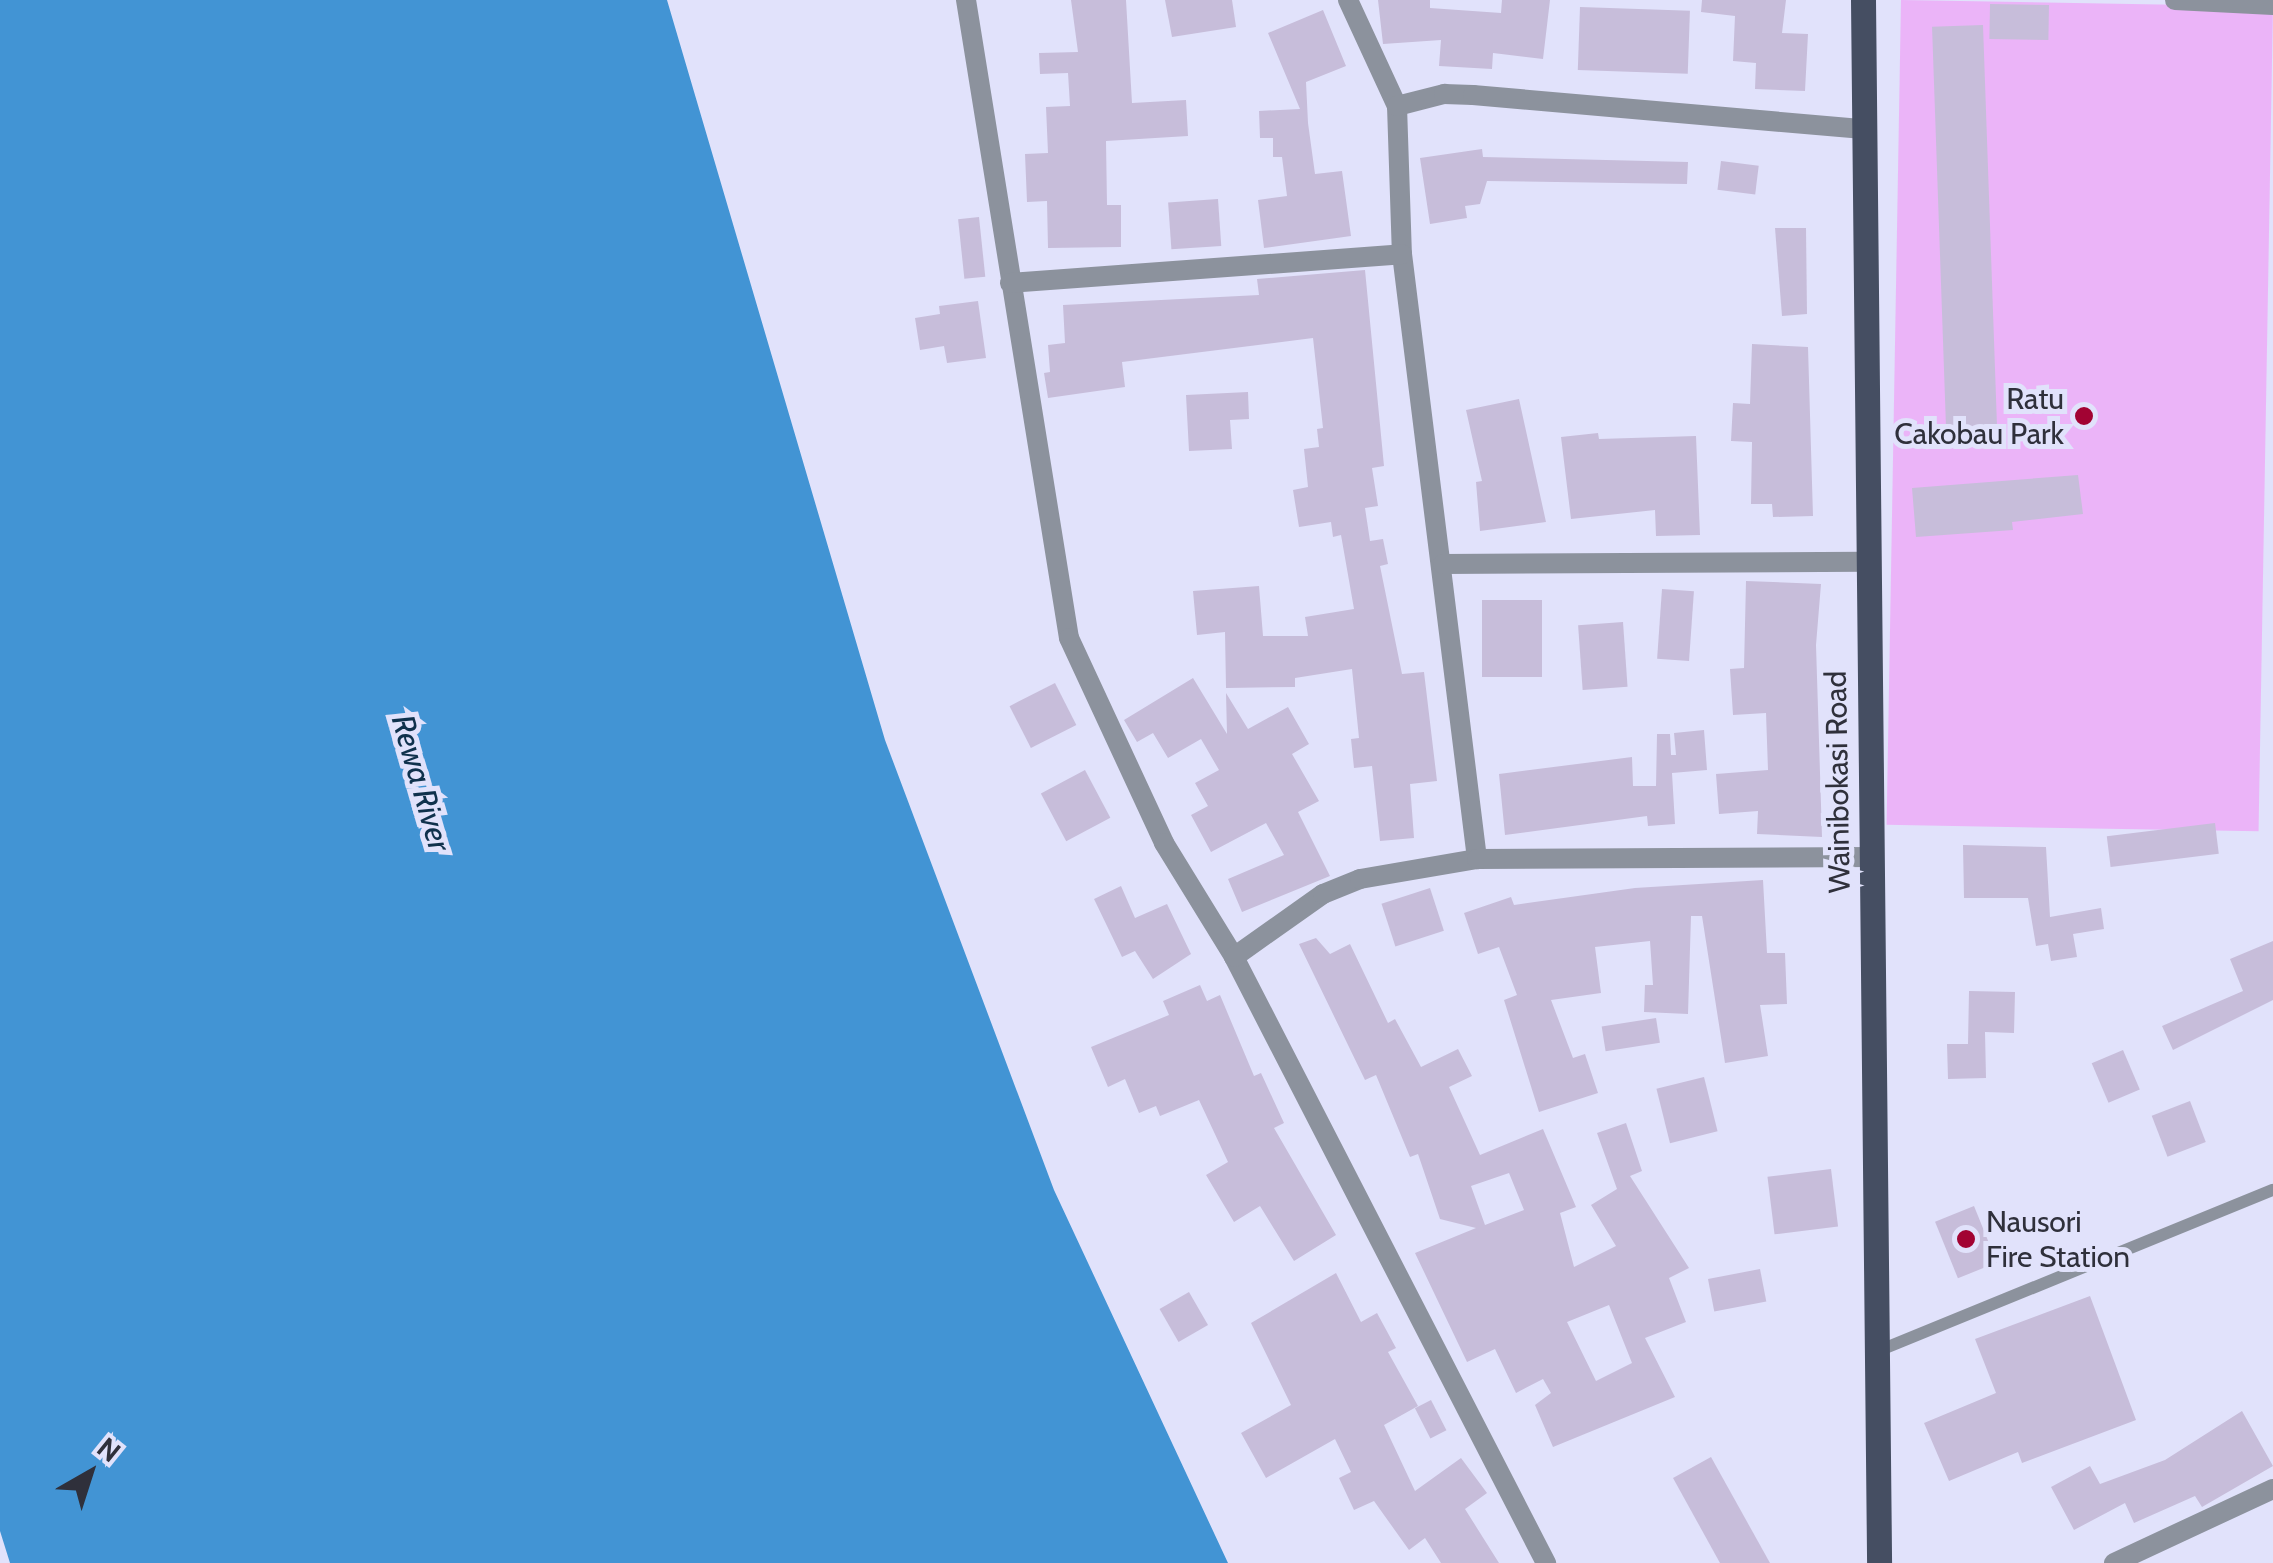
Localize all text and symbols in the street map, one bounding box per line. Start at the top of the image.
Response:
place label: Ratu Cakobau Park [1894,381,2064,452]
marker: Ratu Cakobau Park [2073,405,2095,427]
street label: Wainibokasi Road [1818,670,1858,894]
water label: Rewa River [383,710,459,856]
place label: Nausori Fire Station [1986,1204,2130,1274]
marker: Nausori Fire Station [1955,1228,1977,1250]
north arrow [40,1423,140,1523]
text: N [90,1430,127,1469]

